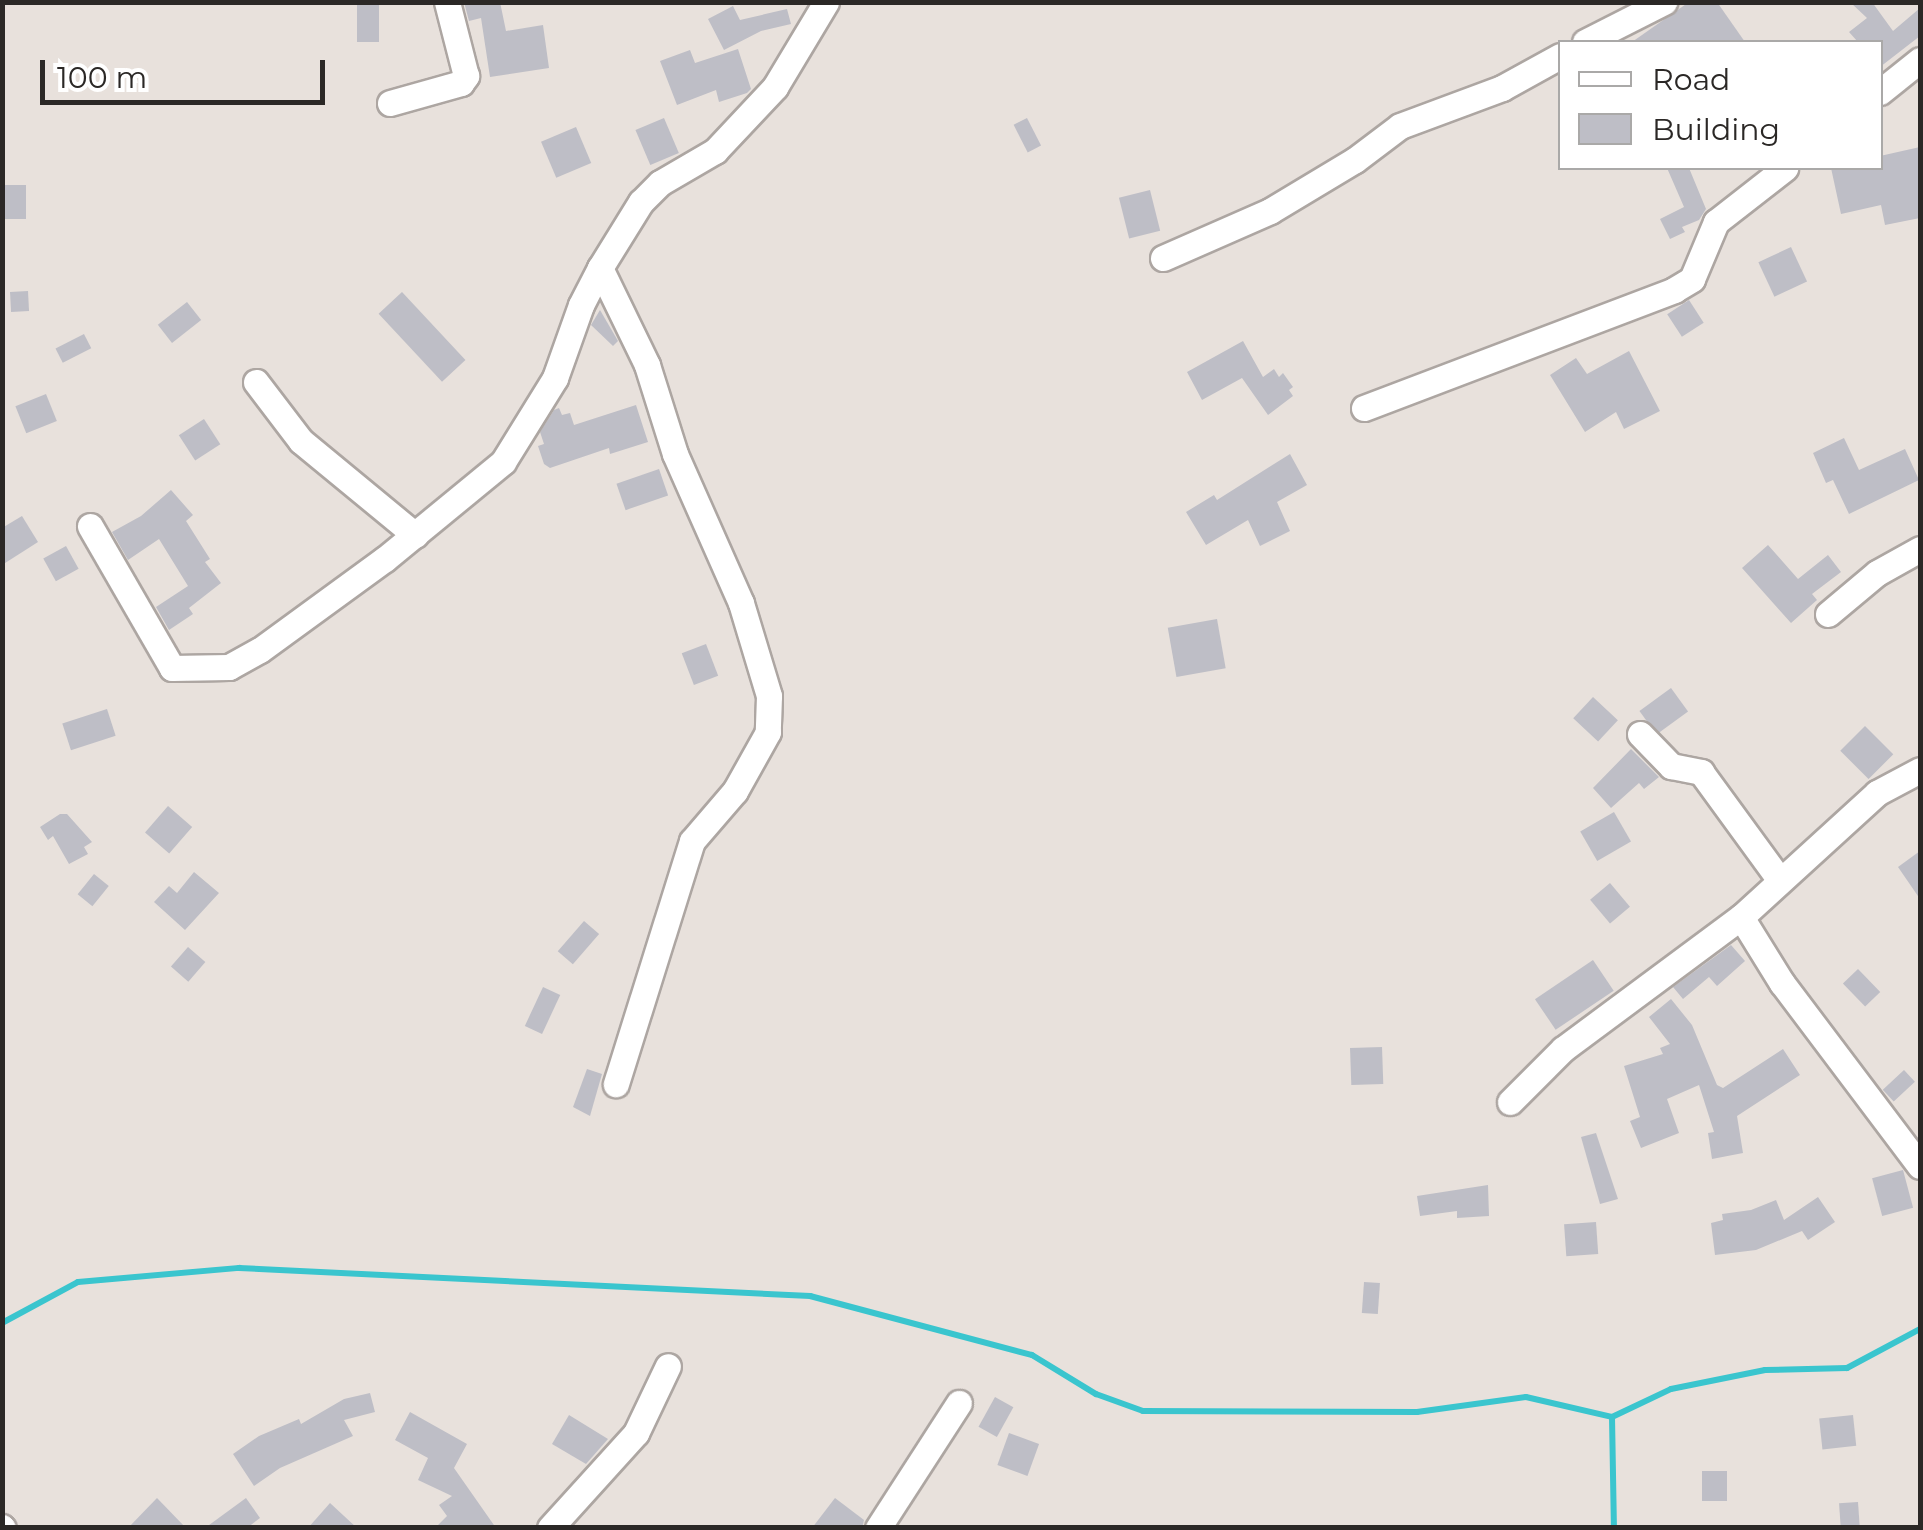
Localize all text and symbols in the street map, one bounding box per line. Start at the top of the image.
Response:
scale bar [45,40,330,102]
legend [1558,40,1883,170]
text: 100 m [57,59,147,96]
text: Road [1652,61,1730,98]
text: Building [1652,111,1780,148]

